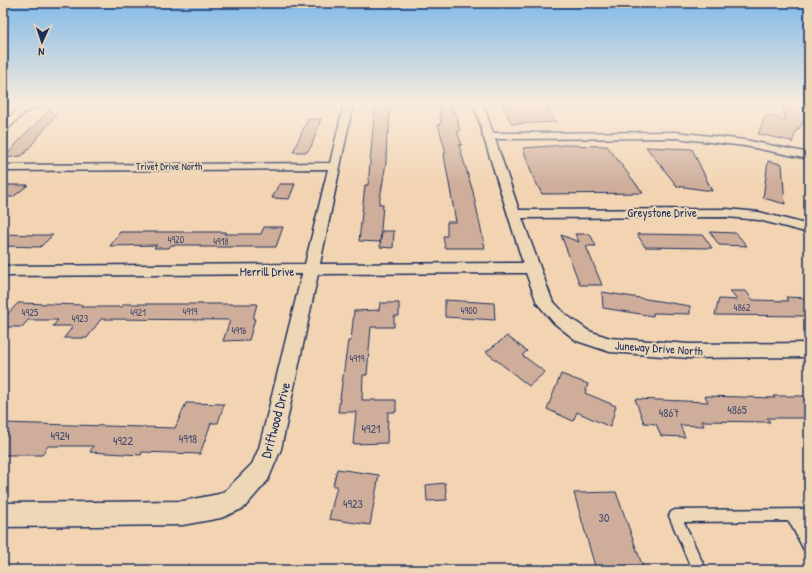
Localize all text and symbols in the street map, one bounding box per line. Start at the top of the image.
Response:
north arrow [22,22,62,62]
text: N [38,45,45,59]
street label: Trivet Drive North [136,160,202,173]
street label: Greystone Drive [627,204,697,221]
house number: 4920 [168,233,185,246]
house number: 4918 [213,235,229,248]
street label: Merrill Drive [240,263,294,280]
house number: 4862 [734,301,751,314]
house number: 4900 [461,304,478,317]
house number: 4919 [183,305,198,318]
house number: 4925 [22,306,39,319]
house number: 4921 [130,306,146,319]
house number: 4923 [72,312,89,325]
house number: 4916 [231,324,247,337]
street label: Juneway Drive North [615,336,703,360]
house number: 4919 [350,352,365,365]
street label: Driftwood Drive [256,380,294,460]
house number: 4865 [727,401,747,418]
house number: 4867 [659,404,679,421]
house number: 4921 [362,420,380,437]
house number: 4924 [50,427,70,444]
house number: 4918 [179,430,197,447]
house number: 4922 [113,432,133,449]
house number: 4923 [343,495,363,512]
house number: 30 [599,509,609,526]

